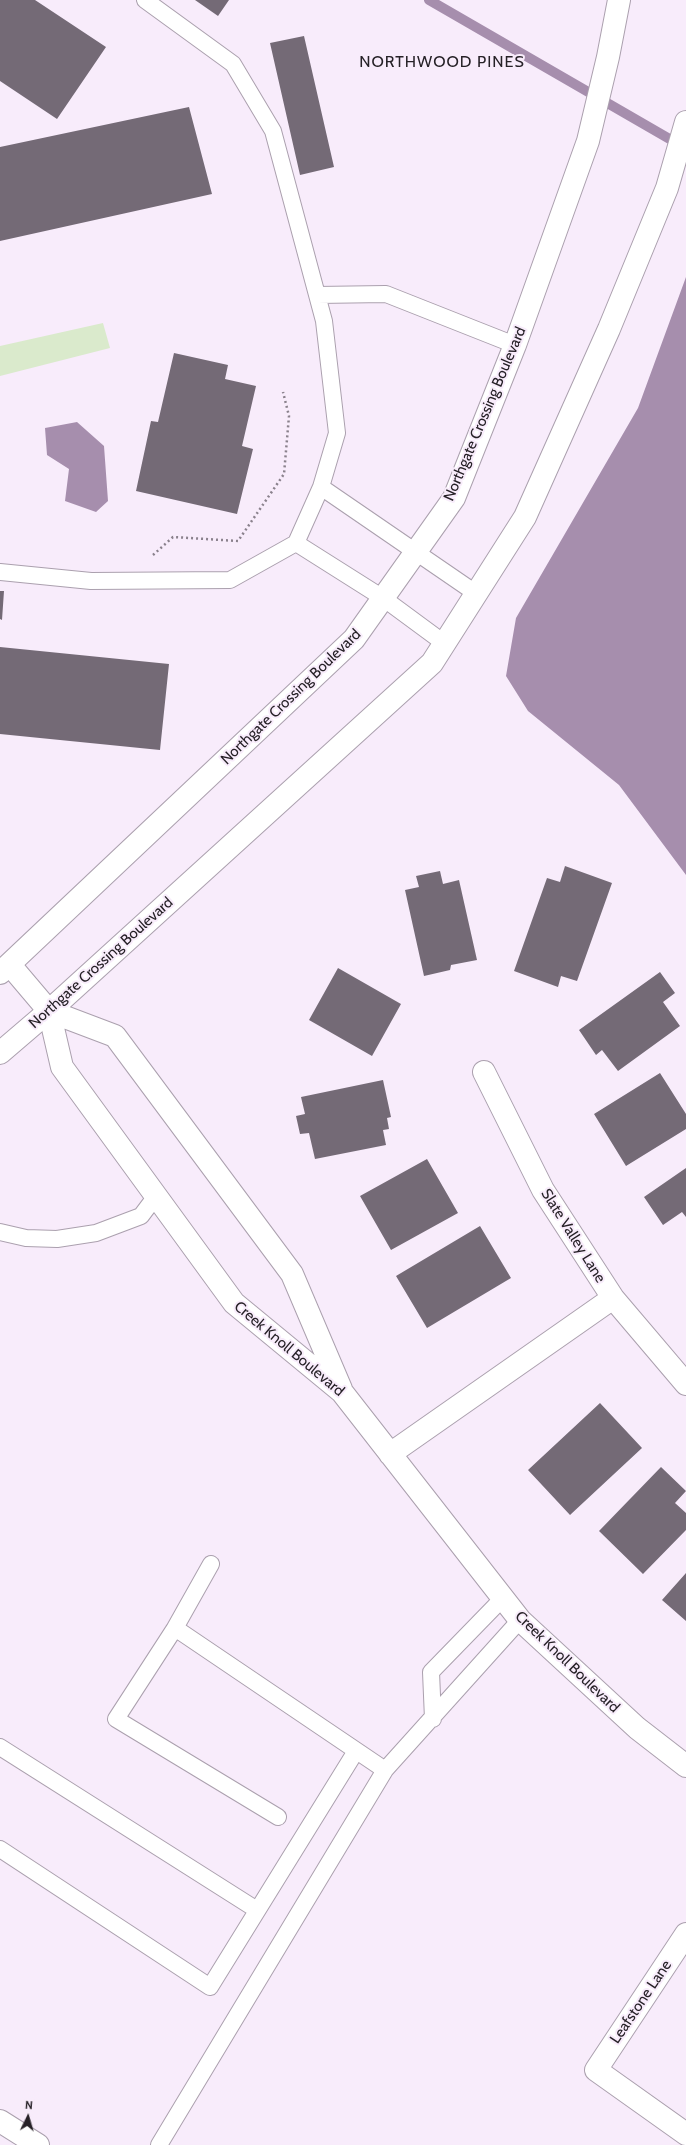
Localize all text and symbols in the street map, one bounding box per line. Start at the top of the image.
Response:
district label: NORTHWOOD PINES [359,52,525,72]
street label: Northgate Crossing Boulevard [440,324,530,504]
street label: Northgate Crossing Boulevard [217,625,365,769]
street label: Northgate Crossing Boulevard [25,894,177,1032]
street label: Slate Valley Lane [537,1186,609,1286]
street label: Creek Knoll Boulevard [230,1298,348,1400]
street label: Creek Knoll Boulevard [511,1608,623,1716]
street label: Leafstone Lane [606,1957,676,2047]
north arrow [8,2097,48,2137]
text: N [25,2098,34,2112]

